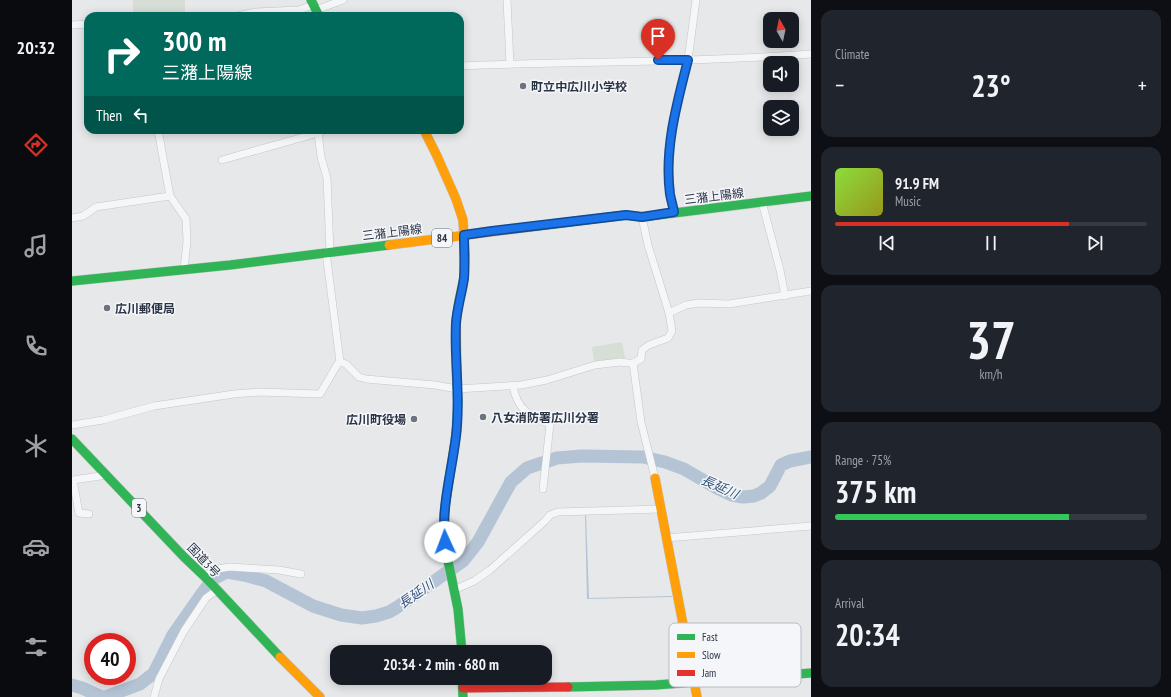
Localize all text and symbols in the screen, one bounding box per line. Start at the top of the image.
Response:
north arrow [763,12,799,48]
map controls [763,12,799,136]
pin [641,19,675,60]
text: 300 m [162,22,226,59]
icon: arrive [647,25,669,47]
icon: right [96,28,148,80]
text: 20:32 [17,36,55,59]
text: Climate [835,46,869,63]
button: sound [763,56,799,92]
text: 三潴上陽線 [162,61,252,84]
text: 23° [971,66,1011,105]
text: − [835,71,844,99]
text: + [1138,71,1147,99]
place label: 町立中広川小学校 [531,79,627,94]
marker: 町立中広川小学校 [518,81,528,91]
button: layers [763,100,799,136]
icon: left [130,104,152,126]
text: Then [96,106,122,125]
icon: directions [22,131,50,159]
text: 91.9 FM [895,174,939,193]
street label: 三潴上陽線 [683,185,745,207]
text: Music [895,193,921,210]
street label: 三潴上陽線 [361,221,423,243]
road number: 84 [432,229,452,247]
icon: music [22,232,50,260]
icon: previous [876,232,898,254]
icon: pause [980,232,1002,254]
icon: next [1084,232,1106,254]
place label: 広川郵便局 [115,301,175,316]
marker: 広川郵便局 [102,303,112,313]
text: 37 [966,306,1016,373]
icon: phone [22,332,50,360]
text: km/h [979,366,1003,383]
place label: 八女消防署広川分署 [491,410,599,425]
place label: 広川町役場 [346,412,406,427]
marker: 八女消防署広川分署 [478,412,488,422]
marker: 広川町役場 [409,414,419,424]
icon: climate [22,432,50,460]
text: Range · 75% [835,452,891,469]
water label: 長延川 [699,471,743,504]
text: 375 km [835,472,916,511]
road number: 3 [132,499,146,517]
position arrow [424,521,466,563]
icon: car [22,533,50,561]
street label: 国道3号 [184,540,224,580]
water label: 長延川 [395,575,438,612]
text: Arrival [835,595,864,612]
text: 20:34 [835,615,900,654]
legend [669,623,801,687]
text: Fast [702,630,718,644]
icon: filters [22,633,50,661]
speed limit sign: 40 [84,633,136,685]
text: Slow [702,648,721,662]
text: 20:34 · 2 min · 680 m [383,655,499,674]
text: Jam [701,666,716,680]

